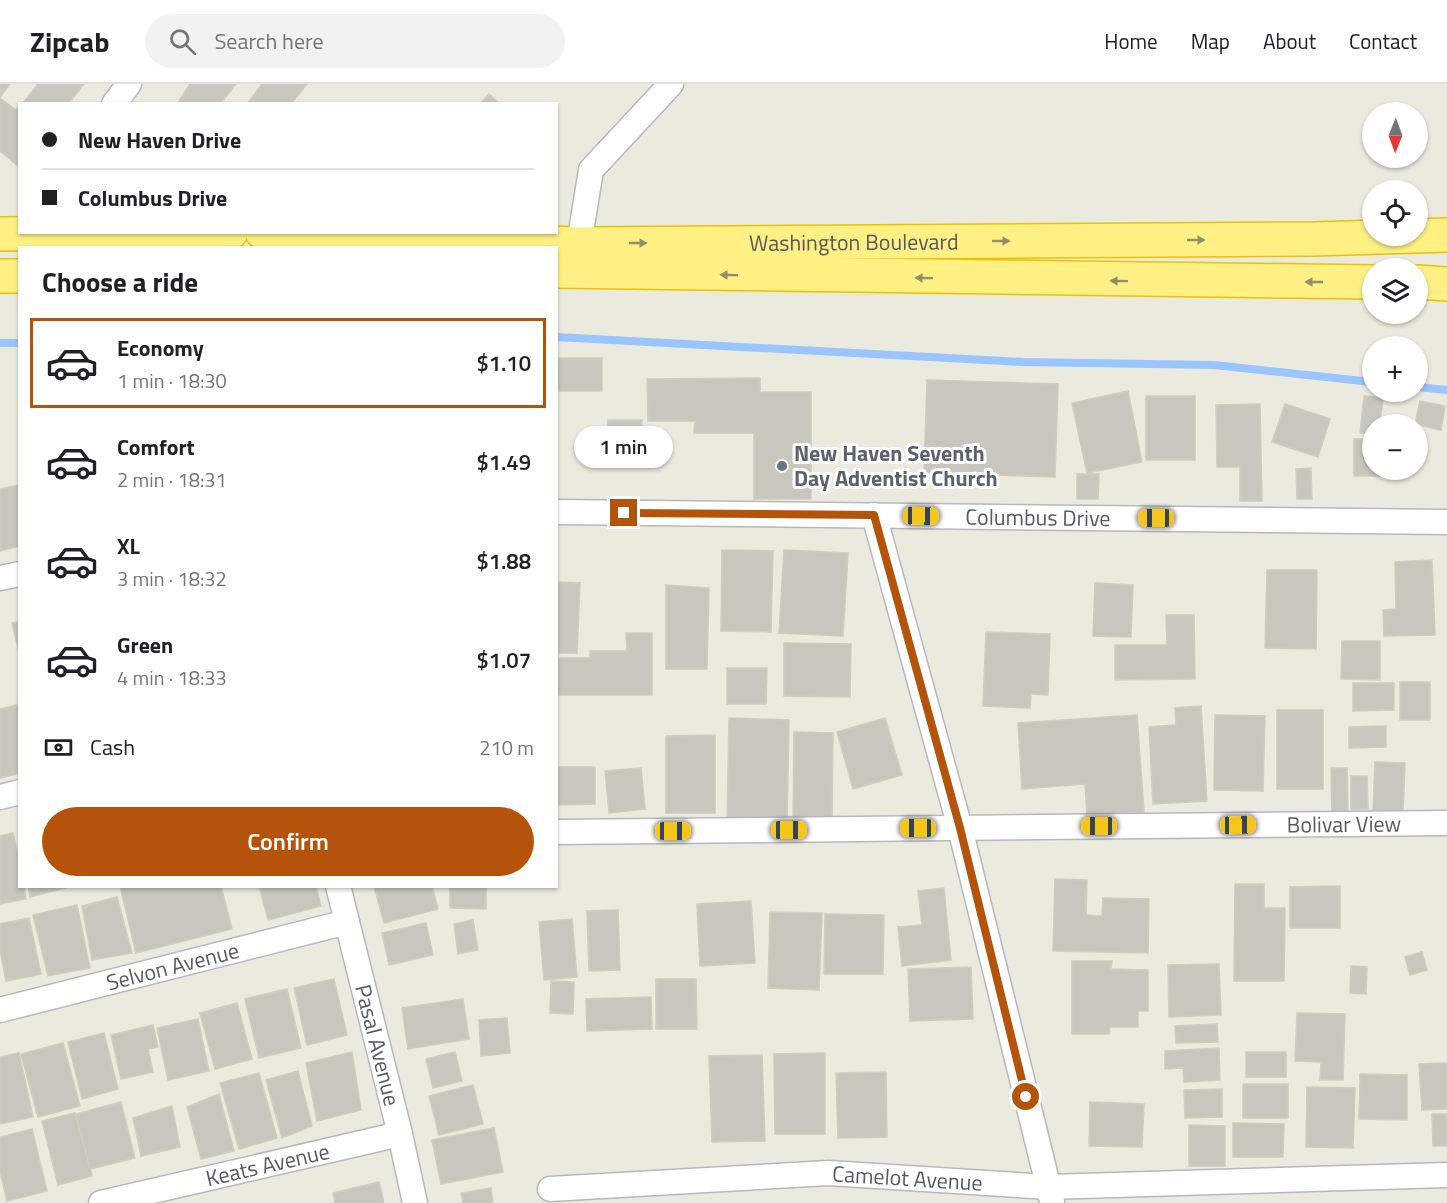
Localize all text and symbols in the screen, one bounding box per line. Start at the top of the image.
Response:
search box [145,14,565,68]
text: Zipcab [30,20,109,63]
text: Search here [214,24,324,58]
icon: search [166,25,199,58]
text: Home [1104,25,1158,57]
text: Map [1191,25,1230,57]
text: About [1263,25,1316,57]
text: Contact [1349,25,1417,57]
north arrow [1362,102,1428,168]
map controls [1362,102,1428,480]
text: New Haven Drive [78,123,241,157]
button: locate [1362,180,1428,246]
text: Columbus Drive [78,181,227,215]
street label: Washington Boulevard [749,224,959,260]
one-way arrow [1186,235,1205,244]
one-way arrow [991,236,1010,246]
one-way arrow [628,238,647,248]
button: layers [1362,258,1428,324]
text: Choose a ride [42,261,198,302]
one-way arrow [720,270,739,279]
one-way arrow [915,273,934,283]
one-way arrow [1110,276,1129,285]
one-way arrow [1305,277,1324,287]
text: Economy [117,331,204,365]
icon: car [45,336,99,390]
button: + [1362,336,1428,402]
text: $1.10 [476,346,531,380]
text: 1 min · 18:30 [117,365,227,396]
button: − [1362,414,1428,480]
callout: 1 min [574,426,674,468]
text: Comfort [117,430,195,464]
text: 1 min [599,431,648,462]
icon: car [45,435,99,489]
place label: New Haven Seventh Day Adventist Church [794,436,998,495]
text: $1.49 [476,445,531,479]
marker: New Haven Seventh Day Adventist Church [775,459,789,473]
text: 2 min · 18:31 [117,464,227,495]
route end [610,499,637,526]
street label: Columbus Drive [965,500,1111,535]
car [903,507,939,525]
car [1138,509,1174,527]
text: XL [117,529,140,563]
icon: car [45,534,99,588]
text: $1.88 [476,544,531,578]
text: 3 min · 18:32 [117,563,227,594]
text: Green [117,628,173,662]
icon: car [45,633,99,687]
text: $1.07 [476,643,531,677]
text: 4 min · 18:33 [117,662,227,693]
text: Cash [90,730,135,764]
icon: cash [42,731,75,764]
text: 210 m [479,732,534,763]
street label: Bolivar View [1287,806,1402,842]
button: Confirm [42,807,534,876]
car [1220,816,1256,834]
car [1081,817,1117,835]
car [900,819,936,837]
car [771,821,807,839]
car [655,822,691,840]
street label: Selvon Avenue [103,933,242,999]
street label: Pasal Avenue [346,981,409,1109]
route start [1012,1083,1039,1110]
street label: Keats Avenue [202,1134,333,1195]
street label: Camelot Avenue [831,1156,984,1200]

